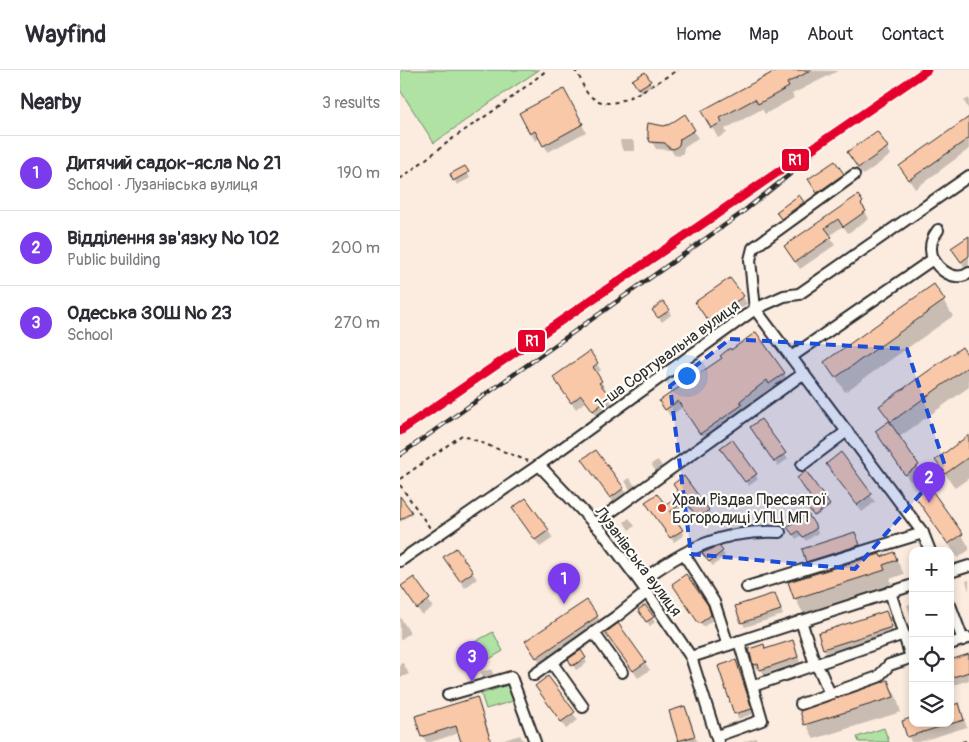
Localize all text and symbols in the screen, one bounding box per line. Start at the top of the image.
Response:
text: Wayfind [25,20,106,49]
text: Home [676,23,721,46]
text: Map [749,23,779,46]
text: About [807,23,853,46]
text: Contact [881,23,944,46]
text: Nearby [20,89,81,116]
text: 3 results [322,93,380,113]
line badge: R1 [781,148,810,172]
text: Дитячий садок-ясла № 21 [67,151,281,175]
text: R1 [788,152,802,169]
text: 1 [33,163,39,183]
text: 190 m [337,163,380,183]
text: School · Лузанівська вулиця [67,175,258,195]
text: Відділення зв'язку № 102 [67,226,279,250]
text: 2 [32,238,40,258]
text: 200 m [332,238,380,258]
text: Public building [67,250,160,270]
street label: 1-ша Сортувальна вулиця [591,296,744,414]
text: Одеська ЗОШ № 23 [67,301,232,325]
text: 3 [32,313,40,333]
text: 270 m [334,313,380,333]
text: School [67,325,113,345]
line badge: R1 [517,329,546,353]
text: R1 [525,333,539,350]
your location [674,363,700,389]
pin: 2 [913,462,945,503]
place label: Храм Різдва Пресвятої Богородиці УПЦ МП [672,490,827,528]
street label: Лузанівська вулиця [590,502,686,621]
marker: Храм Різдва Пресвятої Богородиці УПЦ МП [656,502,668,514]
map controls [909,547,954,727]
button: + [909,547,954,592]
pin: 1 [548,563,580,604]
button: − [909,592,954,637]
button: locate [909,637,954,682]
pin: 3 [456,641,488,682]
button: layers [909,682,954,727]

